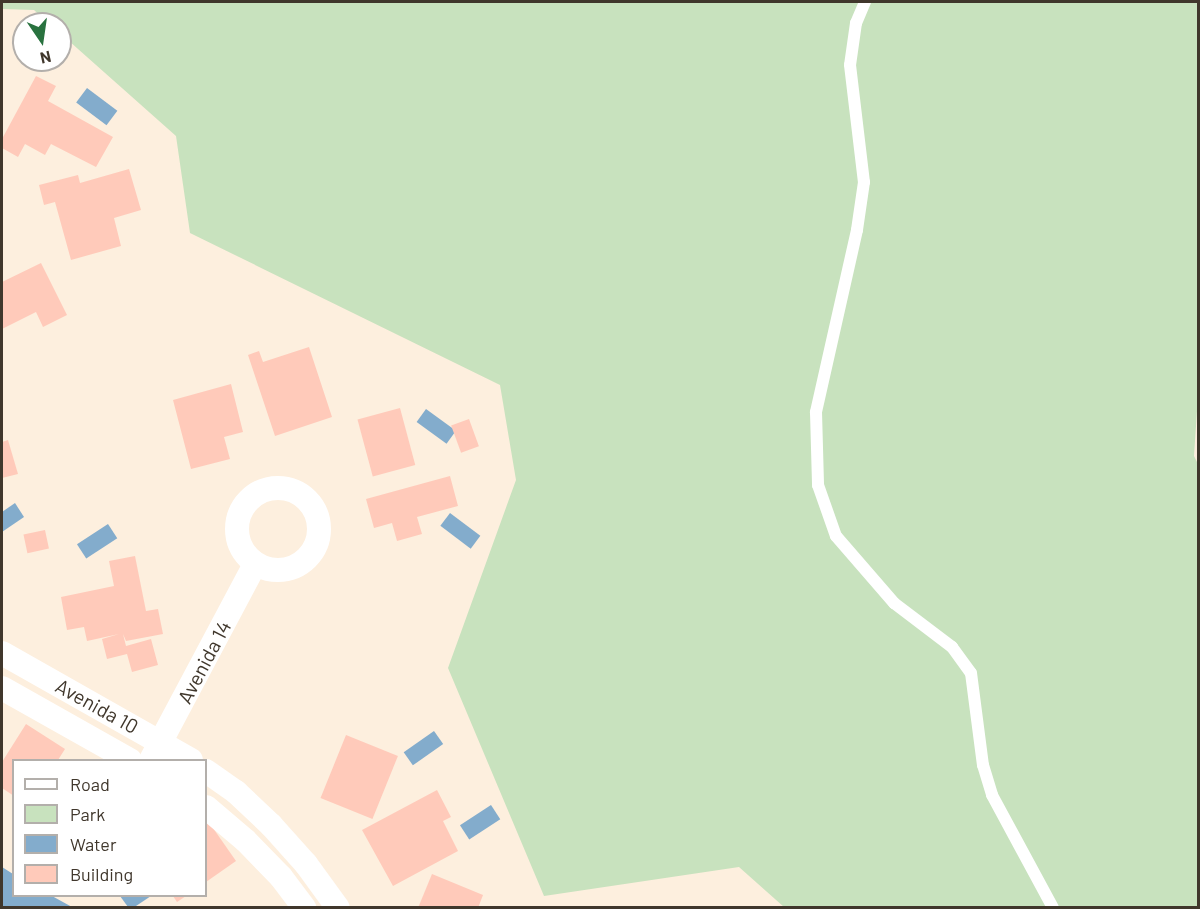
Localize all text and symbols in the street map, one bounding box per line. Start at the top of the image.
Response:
north arrow [12,12,72,72]
text: N [38,48,53,69]
street label: Avenida 14 [172,616,236,708]
street label: Avenida 10 [52,674,142,738]
legend [12,759,207,897]
text: Road [70,773,110,795]
text: Park [70,803,105,825]
text: Water [70,833,117,855]
text: Building [70,863,133,885]

